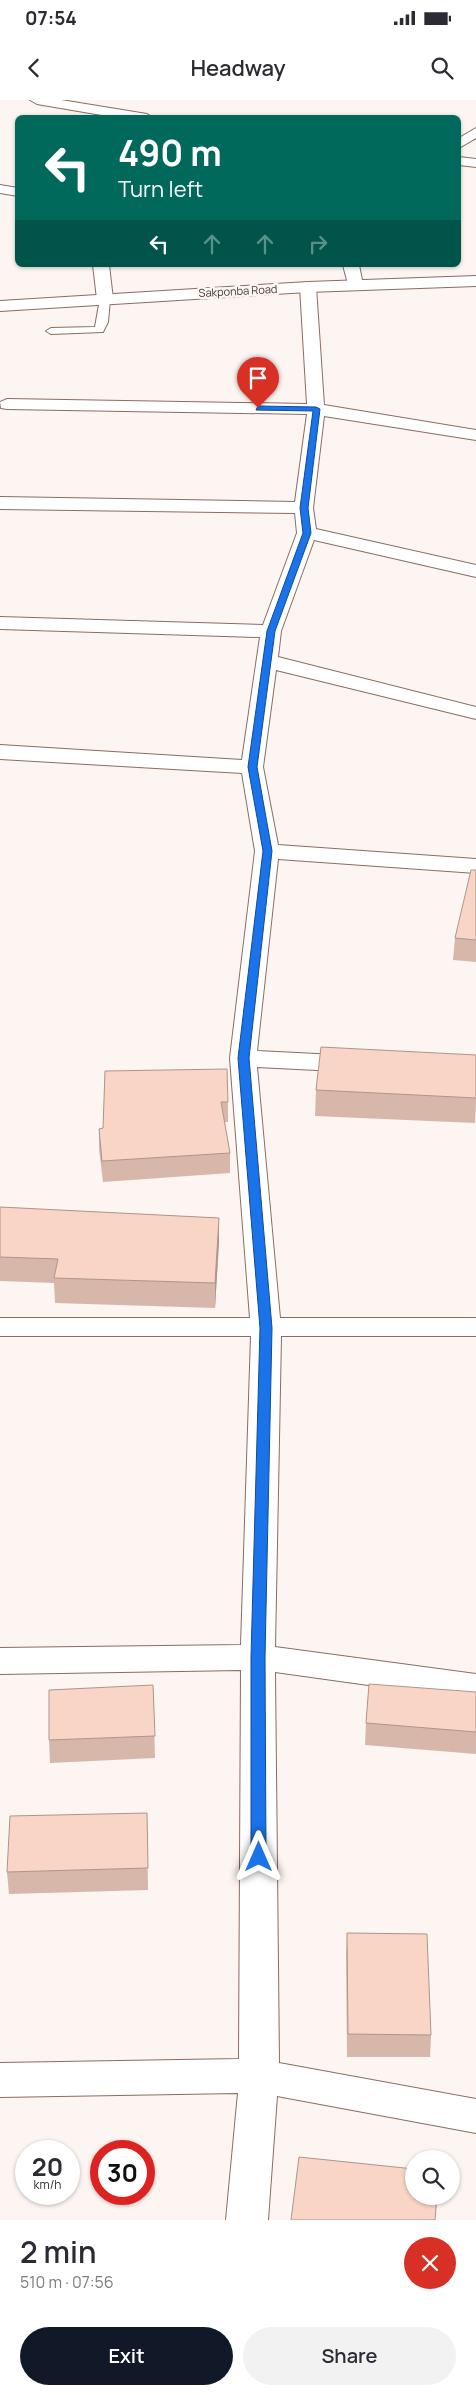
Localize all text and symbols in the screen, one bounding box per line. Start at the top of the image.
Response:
text: 07:54 [25,5,77,31]
text: Headway [190,53,286,83]
icon: back [20,54,48,82]
icon: search [428,54,456,82]
text: 490 m [118,129,222,177]
icon: left [35,135,100,200]
text: Turn left [118,174,203,204]
icon: left [145,230,173,258]
icon: ahead [198,230,226,258]
icon: ahead [251,230,279,258]
icon: right [304,230,332,258]
street label: Sakponba Road [198,281,278,300]
pin [237,357,279,408]
icon: arrive [244,364,272,392]
position arrow [232,1830,284,1882]
speed limit sign: 30 [90,2140,155,2205]
text: 20 [32,2149,63,2184]
map controls [405,2150,460,2205]
button: search [405,2150,460,2205]
text: km/h [34,2176,61,2193]
text: 2 min [20,2231,96,2272]
button: close [404,2237,456,2289]
text: 510 m · 07:56 [20,2271,114,2293]
button: Exit [20,2327,233,2385]
button: Share [243,2327,456,2385]

